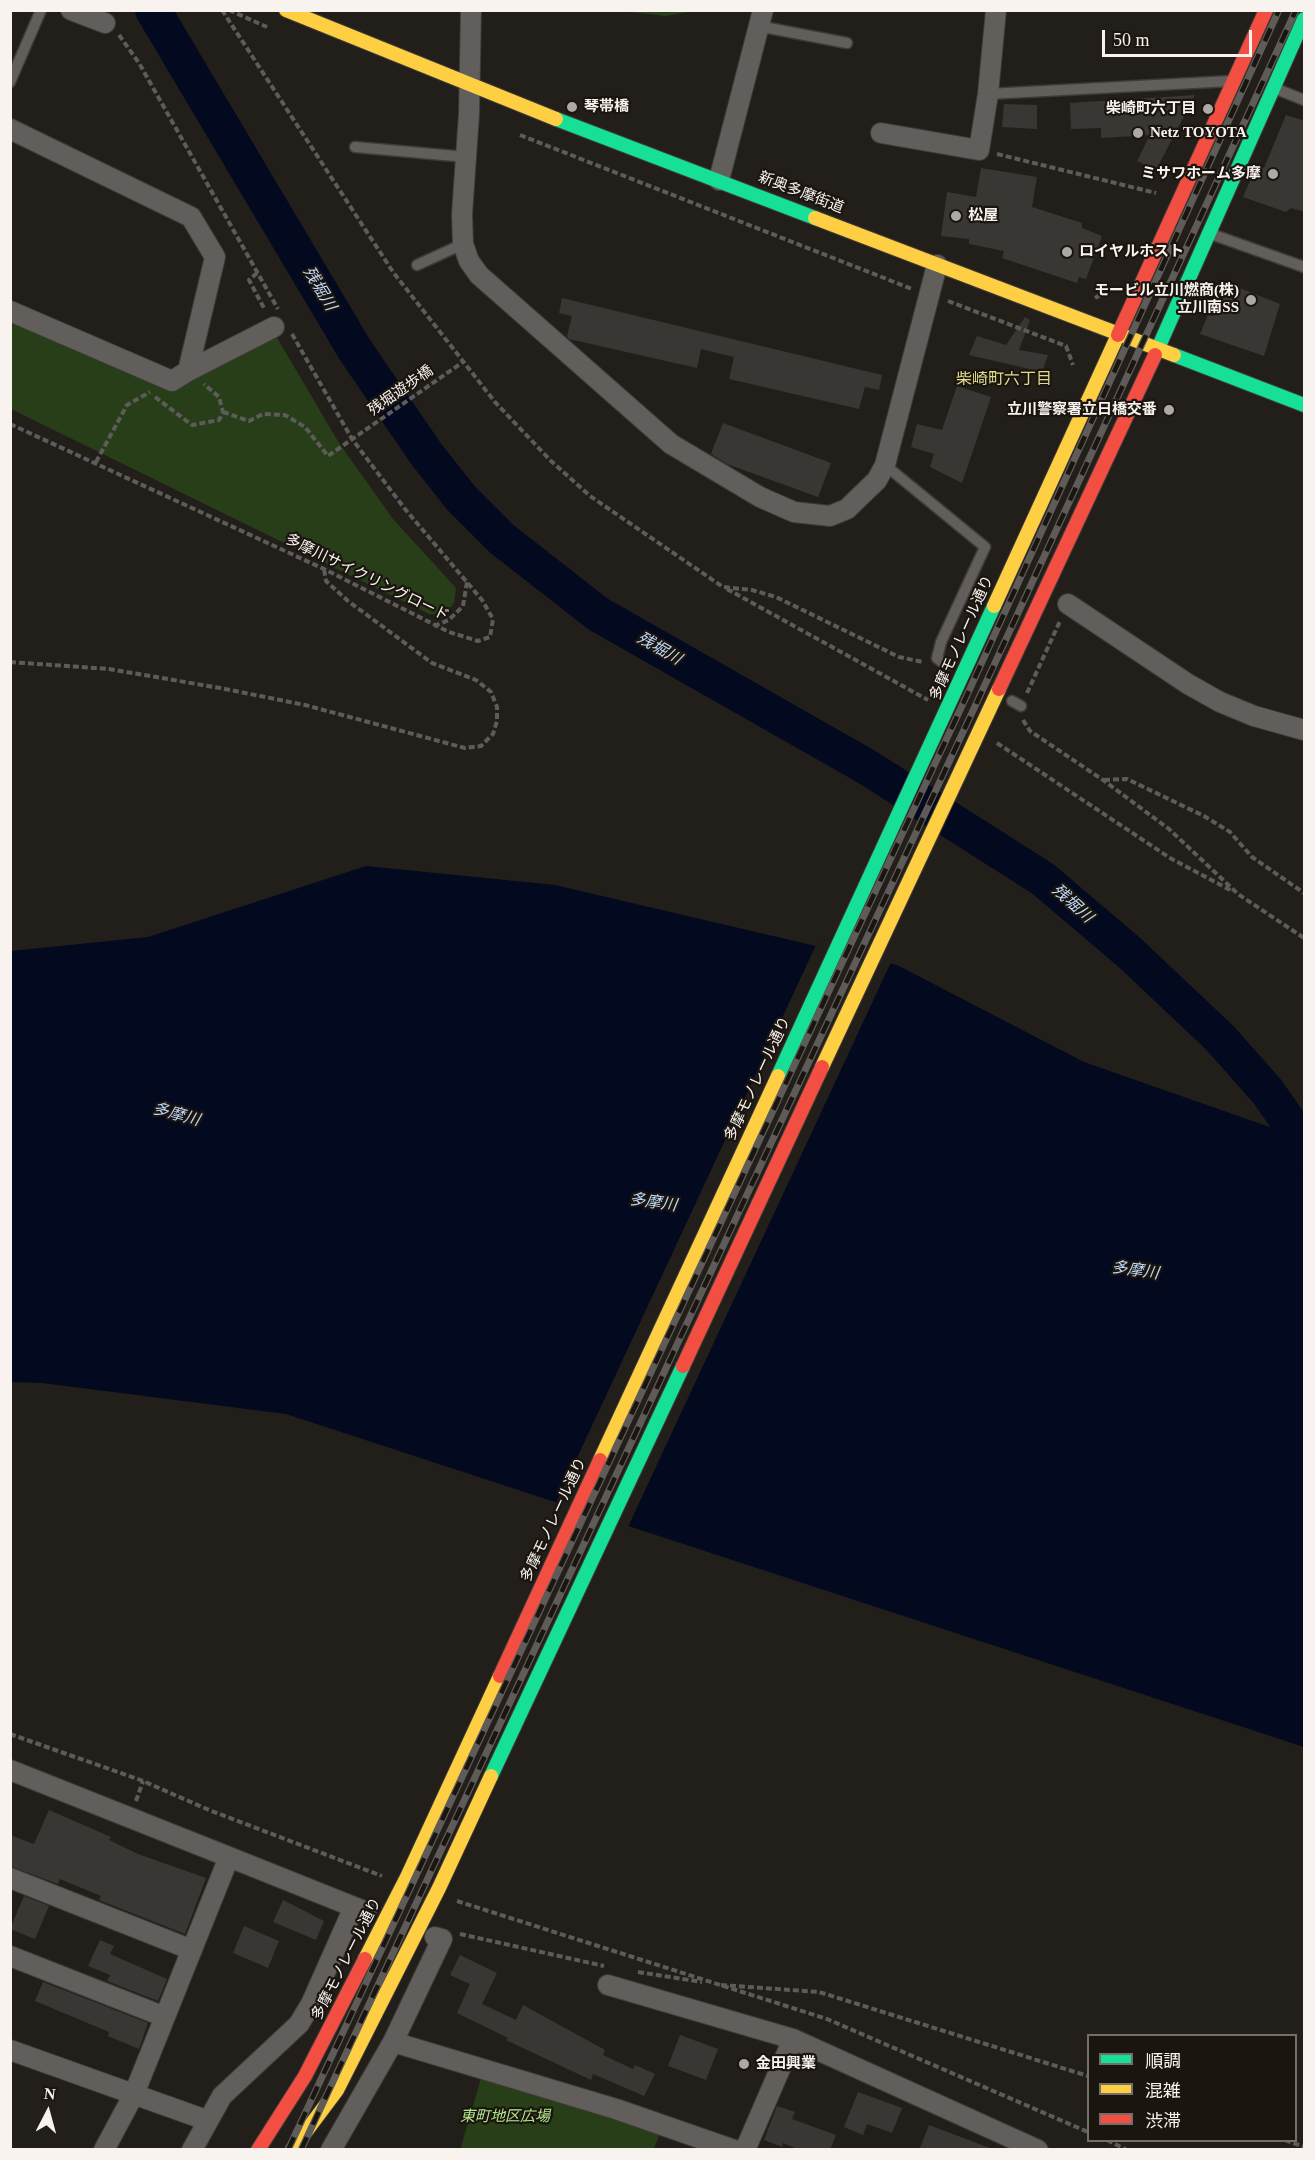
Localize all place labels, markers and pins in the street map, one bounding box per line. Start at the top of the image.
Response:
place label: 琴帯橋 [584,98,629,116]
marker: 琴帯橋 [565,100,579,114]
place label: 柴崎町六丁目 [1106,100,1196,118]
marker: 柴崎町六丁目 [1201,102,1215,116]
place label: Netz TOYOTA [1150,124,1247,142]
marker: Netz TOYOTA [1131,126,1145,140]
place label: ミサワホーム多摩 [1141,165,1261,183]
marker: ミサワホーム多摩 [1266,167,1280,181]
place label: 松屋 [968,207,998,225]
marker: 松屋 [949,209,963,223]
place label: ロイヤルホスト [1079,243,1184,261]
marker: ロイヤルホスト [1060,245,1074,259]
place label: モービル立川燃商(株) 立川南SS [1094,282,1239,317]
marker: モービル立川燃商(株) 立川南SS [1244,293,1258,307]
place label: 立川警察署立日橋交番 [1007,401,1157,419]
marker: 立川警察署立日橋交番 [1162,403,1176,417]
place label: 金田興業 [756,2055,816,2073]
marker: 金田興業 [737,2057,751,2071]

